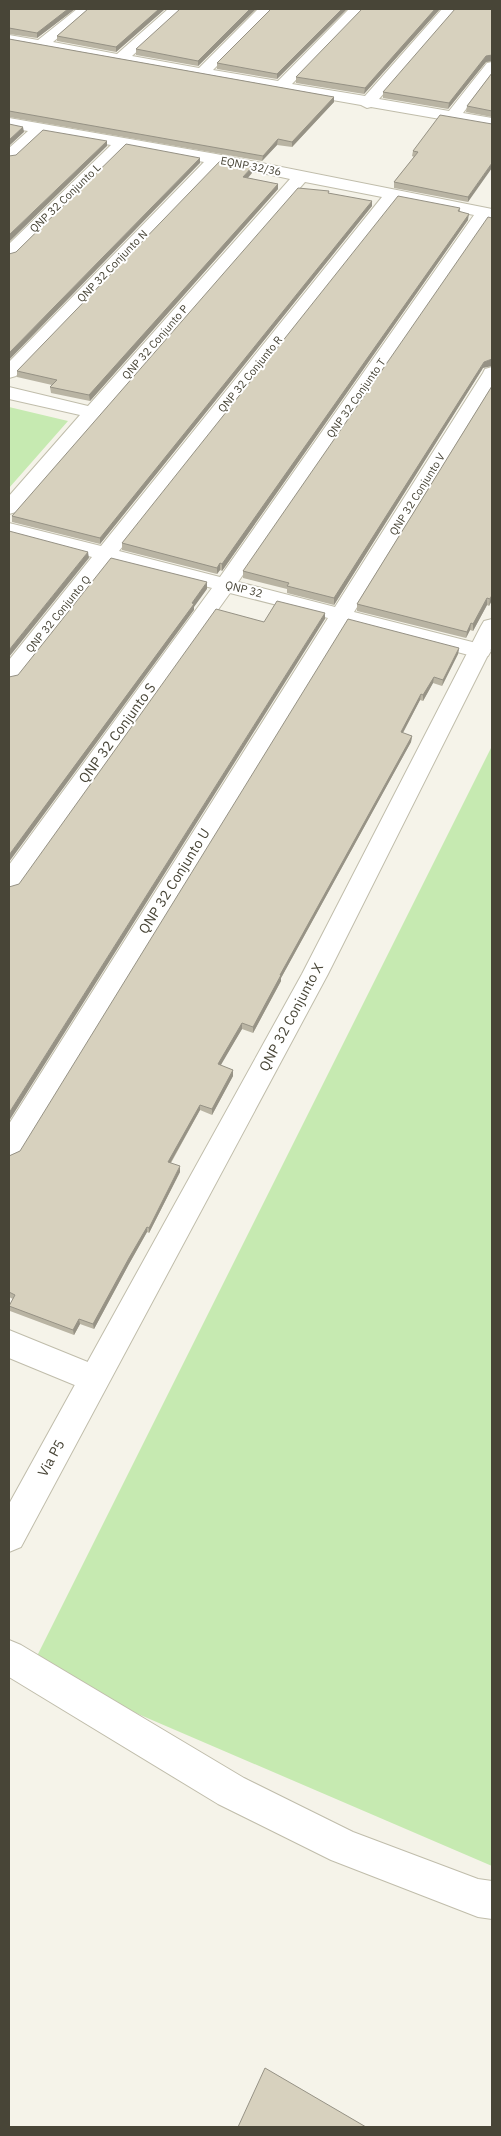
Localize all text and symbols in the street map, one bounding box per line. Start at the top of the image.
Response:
street label: EQNP 32/36 [219,153,283,179]
street label: QNP 32 Conjunto L [27,160,104,235]
street label: QNP 32 Conjunto N [74,227,150,305]
street label: QNP 32 Conjunto P [119,302,191,382]
street label: QNP 32 Conjunto R [215,333,285,415]
street label: QNP 32 Conjunto T [323,355,389,441]
street label: QNP 32 Conjunto V [386,450,448,538]
street label: QNP 32 Conjunto Q [23,572,94,656]
street label: QNP 32 [224,578,264,600]
street label: QNP 32 Conjunto S [75,679,159,787]
street label: QNP 32 Conjunto U [134,825,214,937]
street label: QNP 32 Conjunto X [255,959,327,1074]
street label: Via P5 [34,1436,68,1480]

